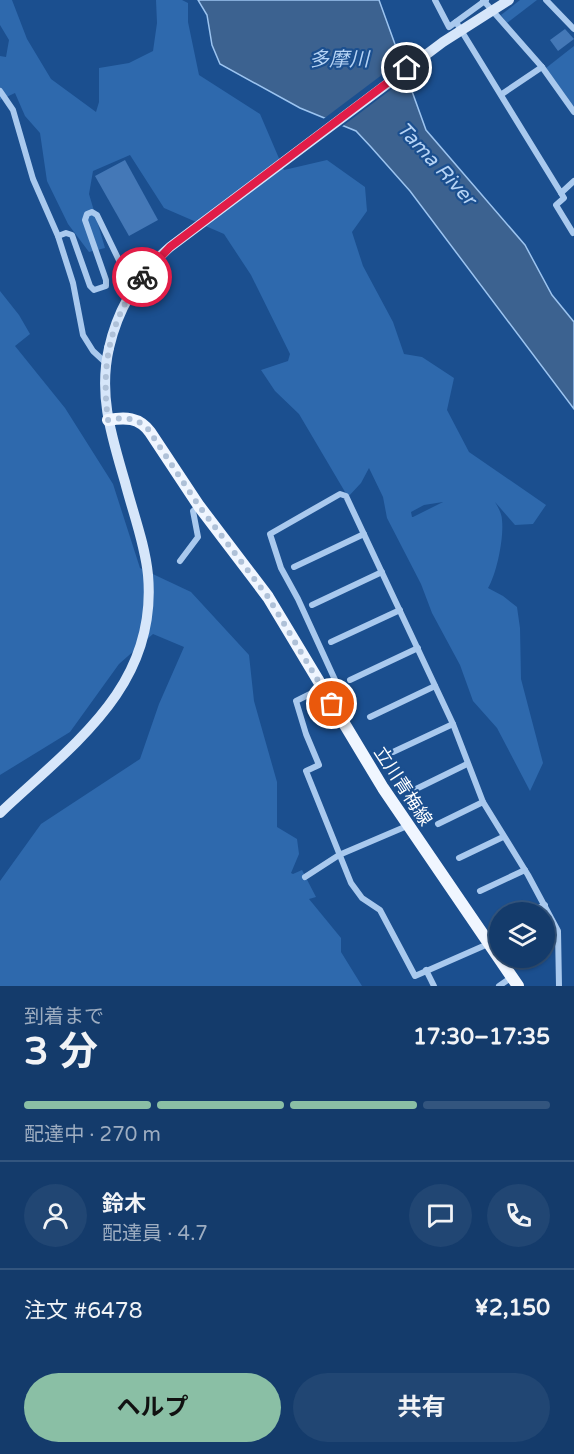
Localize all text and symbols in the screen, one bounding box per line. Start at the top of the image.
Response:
pin [381,42,432,93]
water label: 多摩川 [309,48,371,72]
icon: home [390,51,423,84]
water label: Tama River [391,117,482,212]
courier [112,247,172,307]
icon: bike [126,261,159,294]
pin [306,678,357,729]
icon: bag [315,687,348,720]
street label: 立川青梅線 [369,742,437,830]
map controls [489,902,555,968]
button: layers [489,902,555,968]
text: 到着まで [24,1005,104,1029]
text: 17:30–17:35 [413,1024,550,1050]
text: 3 分 [24,1028,98,1075]
text: 配達中 · 270 m [24,1123,161,1147]
button: person [24,1184,87,1247]
button: chat [409,1184,472,1247]
button: phone [487,1184,550,1247]
text: 鈴木 [102,1191,146,1217]
text: 配達員 · 4.7 [102,1222,208,1246]
text: ¥2,150 [475,1295,550,1321]
text: 注文 #6478 [24,1298,142,1324]
button: ヘルプ [24,1373,281,1442]
button: 共有 [293,1373,550,1442]

